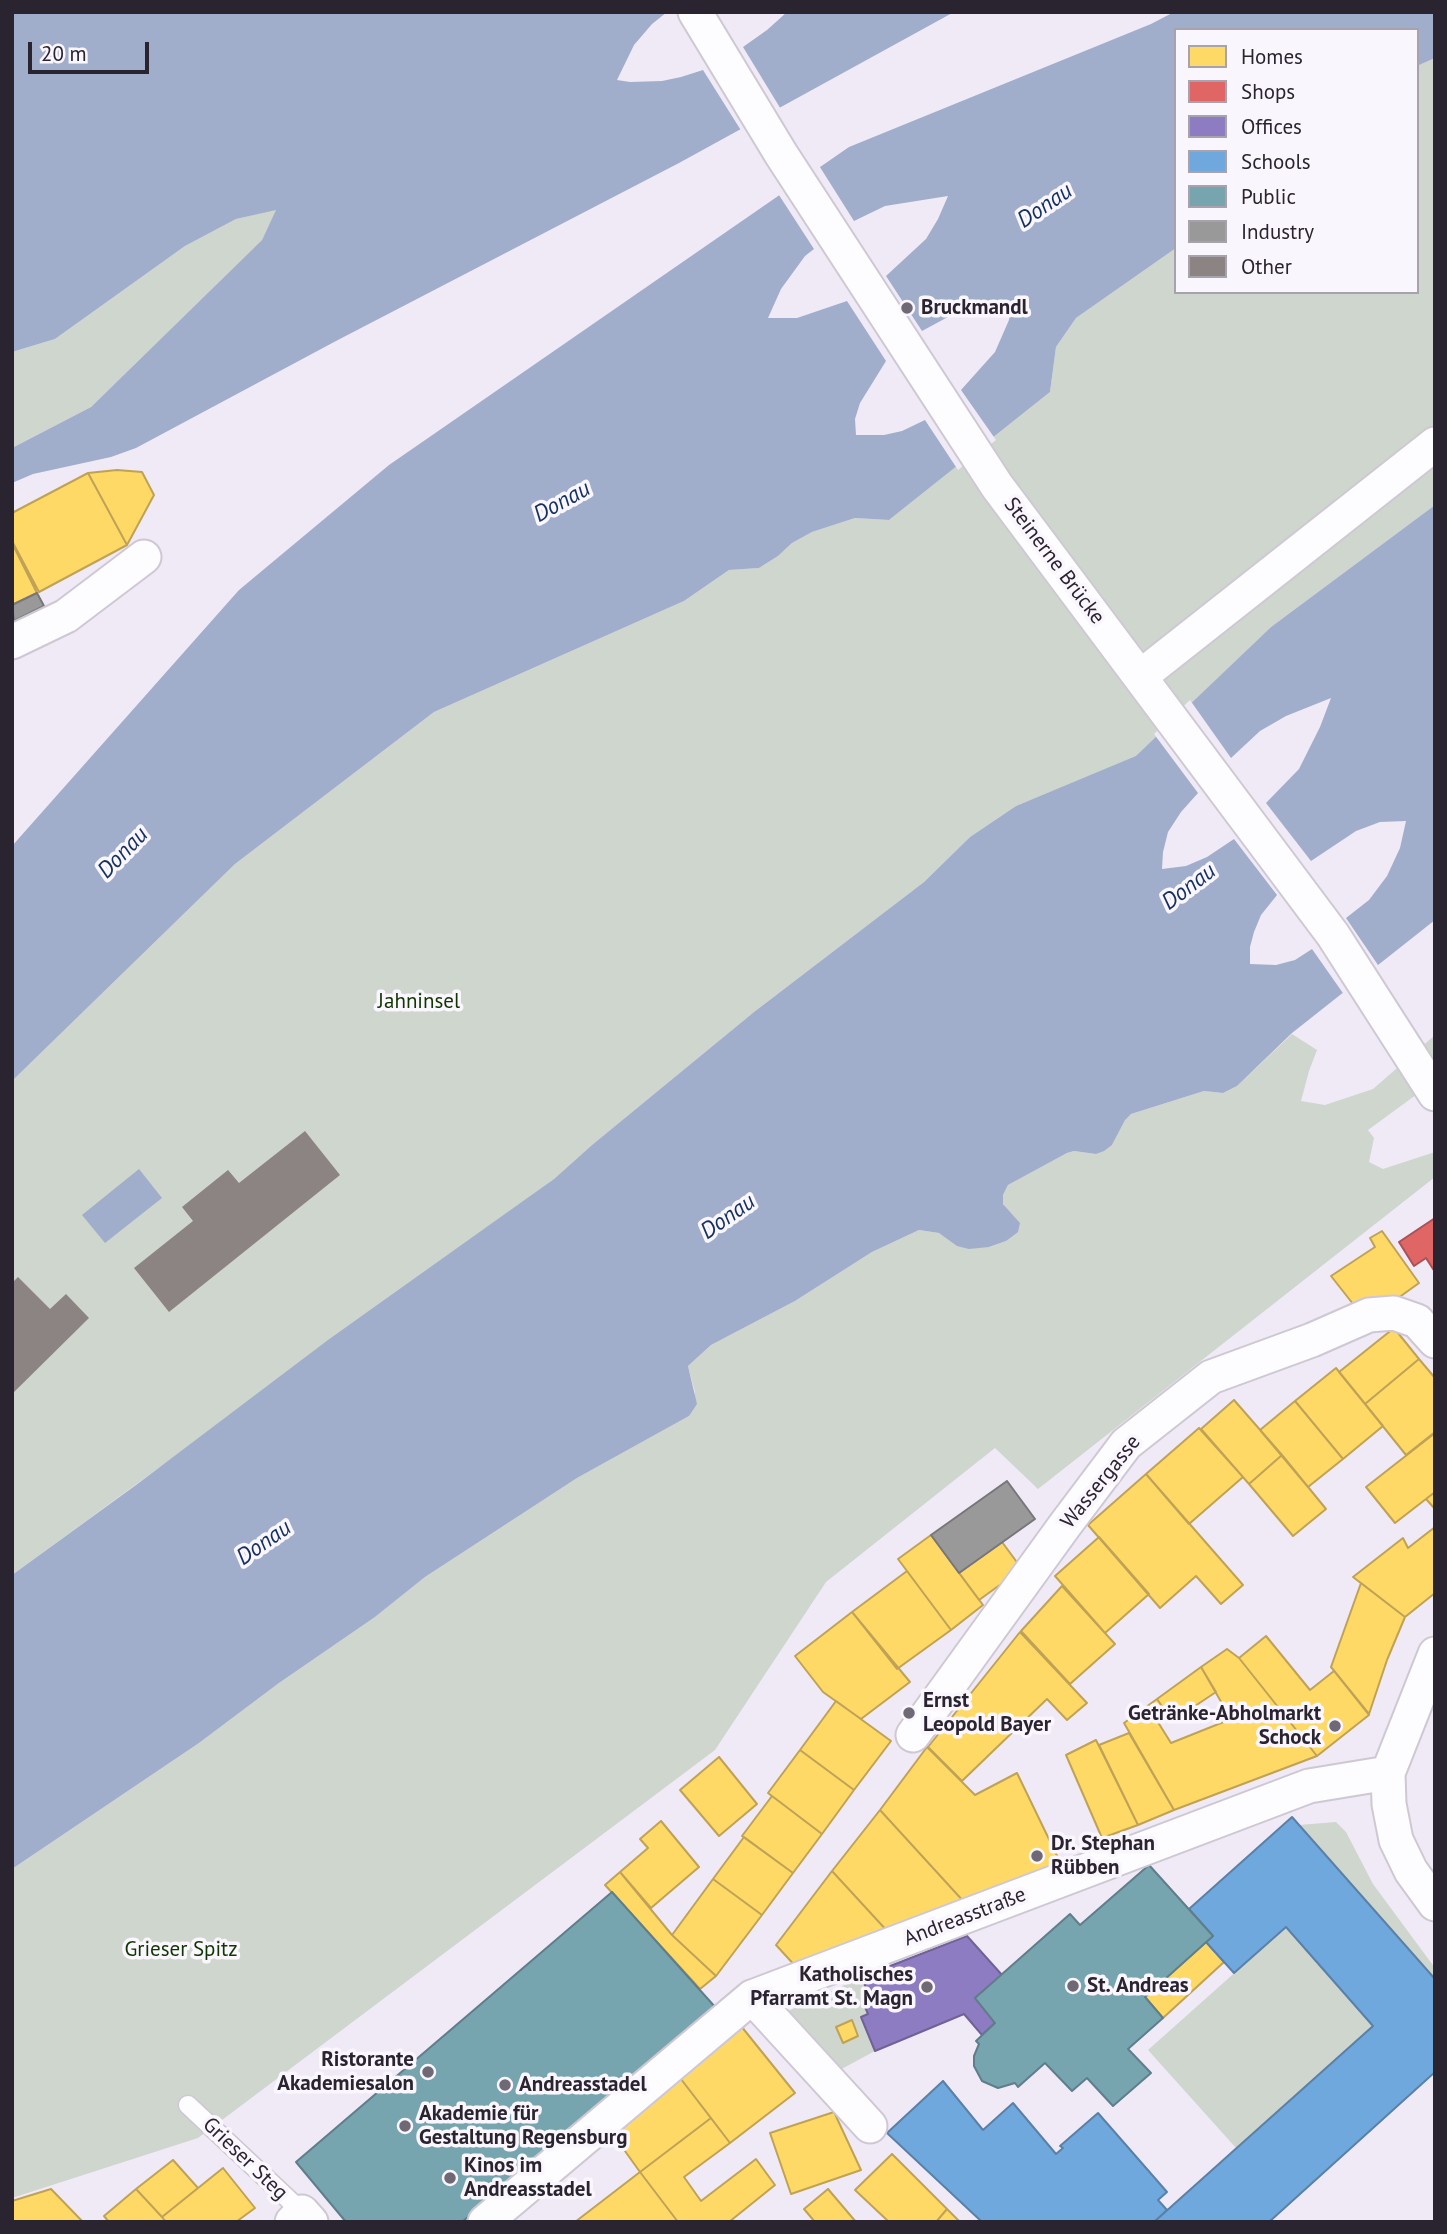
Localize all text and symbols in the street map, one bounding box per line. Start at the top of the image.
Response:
scale bar [32,28,152,72]
legend [1174,28,1419,294]
text: 20 m [41,40,87,67]
text: Homes [1241,43,1303,70]
text: Shops [1241,78,1295,105]
text: Offices [1241,113,1302,140]
text: Schools [1241,148,1311,175]
water label: Donau [1012,178,1078,234]
text: Public [1241,183,1296,210]
text: Industry [1241,218,1314,245]
text: Other [1241,253,1292,280]
place label: Bruckmandl [921,295,1028,321]
marker: Bruckmandl [899,300,915,316]
water label: Donau [529,475,595,529]
street label: Steinerne Brücke [998,493,1110,629]
water label: Donau [92,822,154,884]
water label: Donau [1156,858,1222,916]
park label: Jahninsel [378,989,460,1015]
water label: Donau [695,1188,761,1246]
street label: Wassergasse [1056,1430,1146,1534]
water label: Donau [231,1514,297,1572]
place label: Ernst Leopold Bayer [923,1688,1051,1738]
place label: Getränke-Abholmarkt Schock [1128,1701,1321,1751]
marker: Ernst Leopold Bayer [901,1705,917,1721]
marker: Getränke-Abholmarkt Schock [1327,1718,1343,1734]
place label: Dr. Stephan Rübben [1051,1831,1155,1881]
marker: Dr. Stephan Rübben [1029,1848,1045,1864]
street label: Andreasstraße [900,1882,1030,1952]
park label: Grieser Spitz [124,1937,238,1963]
place label: Katholisches Pfarramt St. Magn [750,1962,913,2012]
place label: St. Andreas [1087,1973,1189,1999]
marker: St. Andreas [1065,1978,1081,1994]
marker: Katholisches Pfarramt St. Magn [919,1979,935,1995]
place label: Ristorante Akademiesalon [277,2047,414,2097]
marker: Ristorante Akademiesalon [420,2064,436,2080]
place label: Andreasstadel [519,2072,647,2098]
marker: Andreasstadel [497,2077,513,2093]
place label: Akademie für Gestaltung Regensburg [419,2101,627,2151]
street label: Grieser Steg [197,2112,293,2206]
marker: Akademie für Gestaltung Regensburg [397,2118,413,2134]
place label: Kinos im Andreasstadel [464,2153,592,2203]
marker: Kinos im Andreasstadel [442,2170,458,2186]

